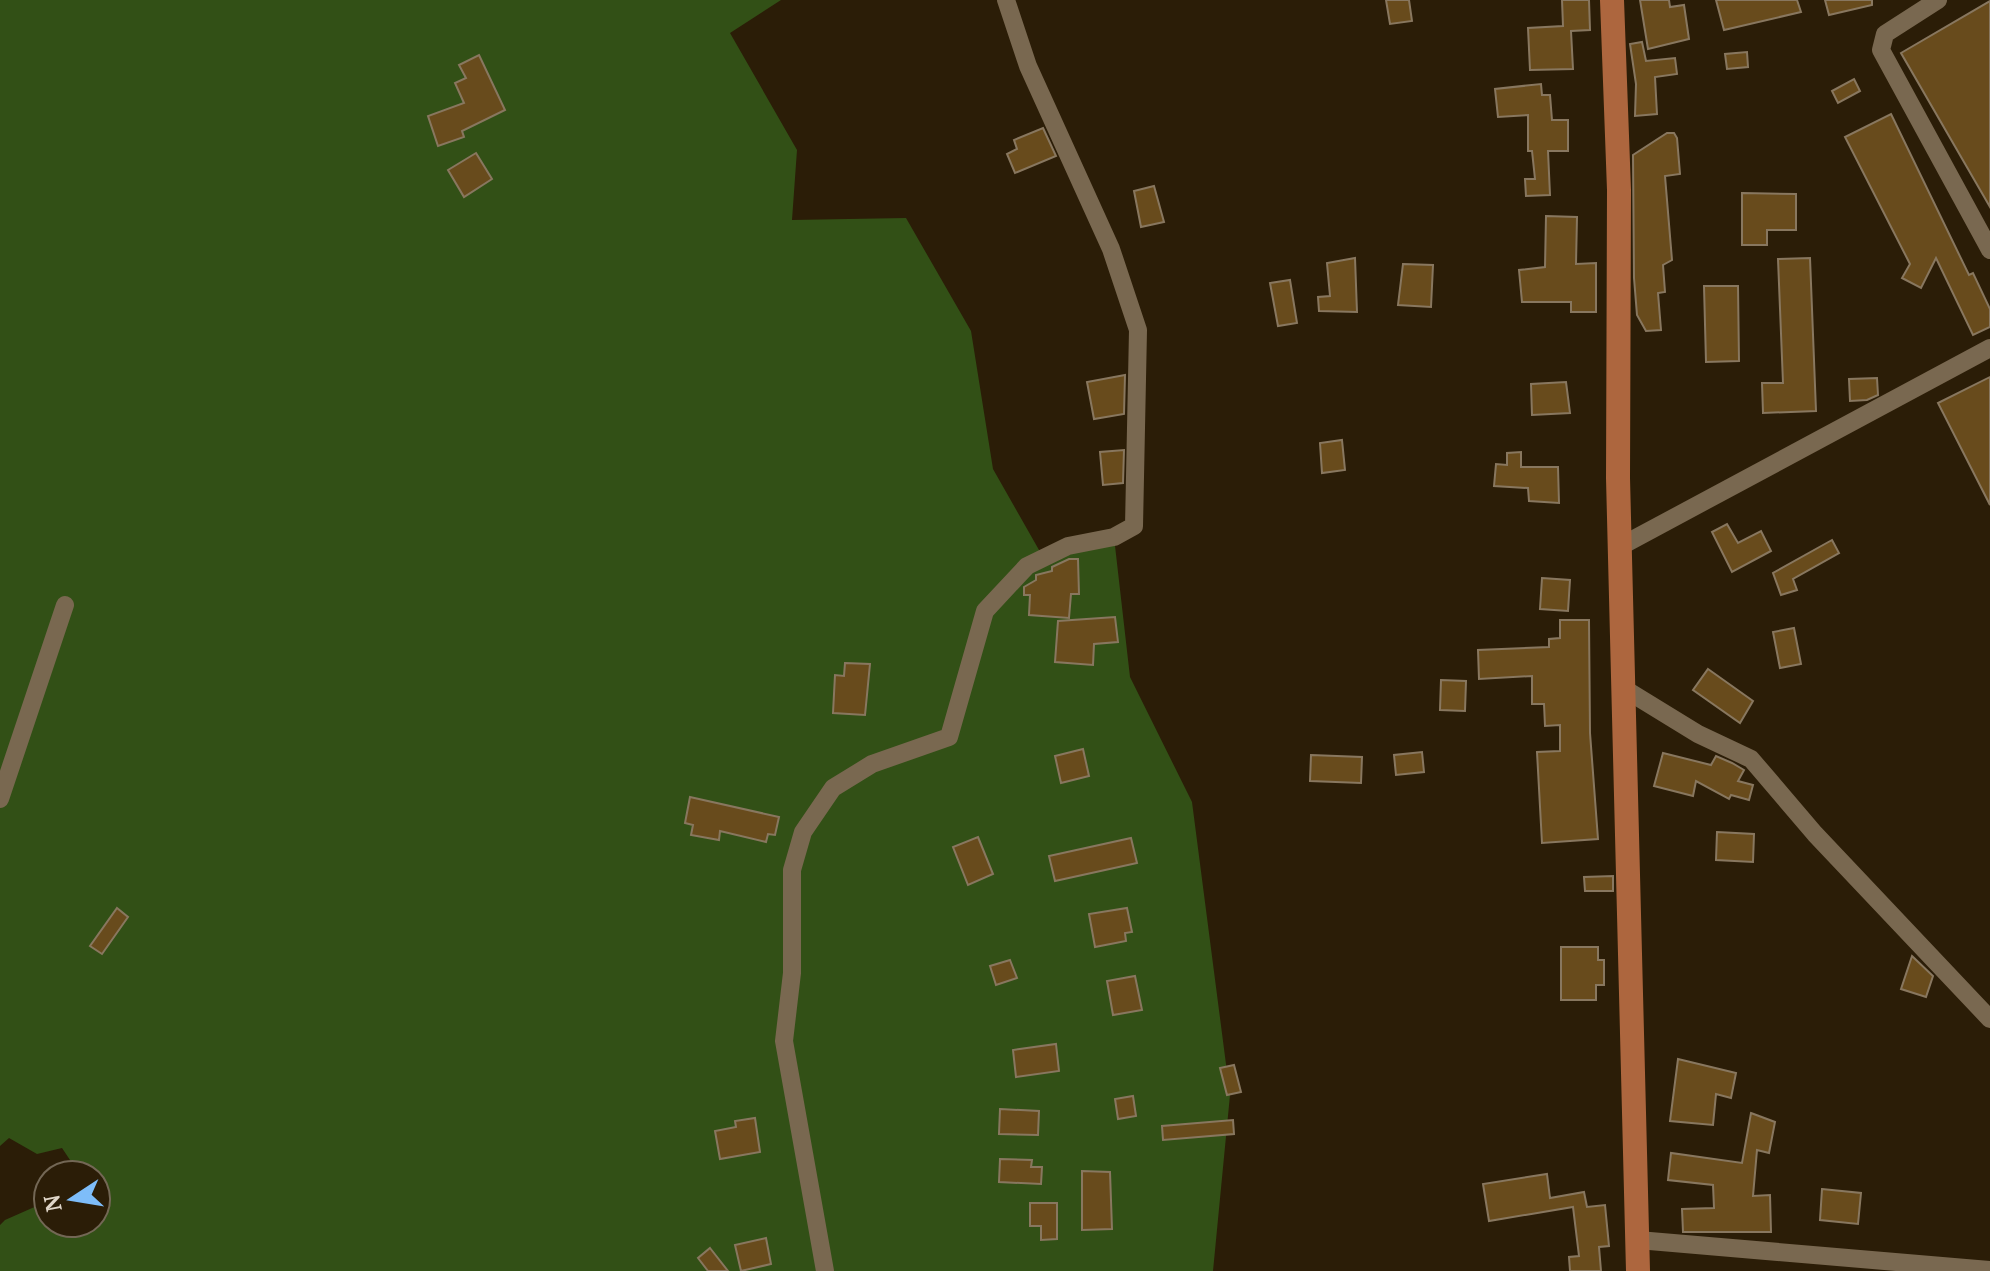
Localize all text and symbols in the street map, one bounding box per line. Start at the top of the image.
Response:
north arrow [32,1159,112,1239]
text: N [36,1192,68,1214]

